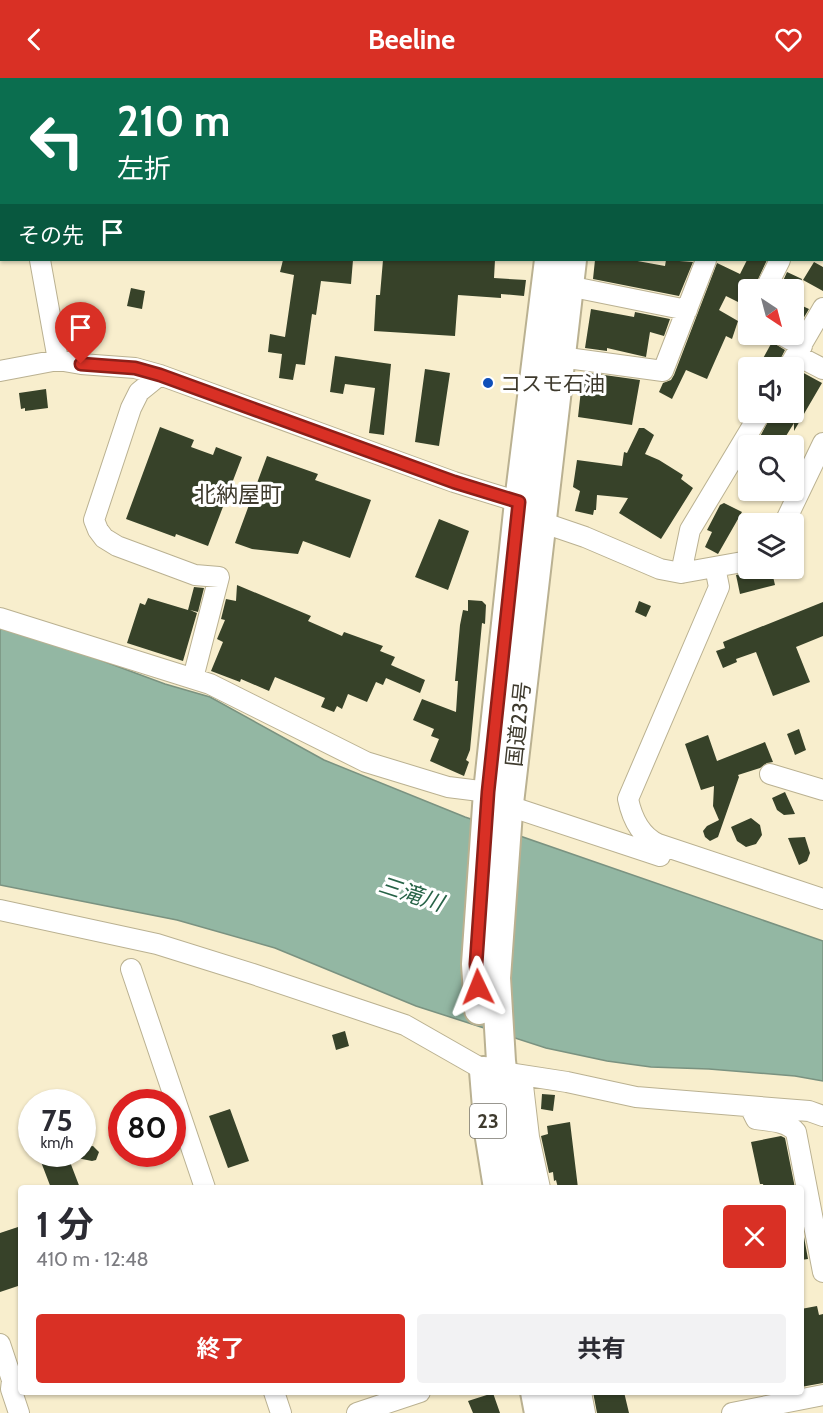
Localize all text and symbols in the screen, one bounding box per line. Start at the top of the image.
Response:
icon: back [18,23,51,56]
text: Beeline [368,23,455,56]
icon: heart [772,23,805,56]
text: 210 m [117,95,230,147]
icon: left [18,102,96,180]
text: 左折 [117,152,171,185]
icon: arrive [96,216,129,249]
text: その先 [18,222,84,249]
north arrow [738,279,804,345]
map controls [738,279,804,579]
pin [55,302,106,364]
icon: arrive [64,311,97,344]
button: sound [738,357,804,423]
place label: コスモ石油 [500,371,605,396]
marker: コスモ石油 [481,376,495,390]
button: search [738,435,804,501]
district label: 北納屋町 [194,481,282,508]
button: layers [738,513,804,579]
street label: 国道23号 [501,680,535,768]
water label: 三滝川 [375,871,448,918]
position arrow [446,955,510,1019]
speed limit sign: 80 [108,1089,186,1167]
text: 75 [41,1102,73,1139]
road number: 23 [470,1104,506,1138]
text: km/h [41,1134,73,1152]
text: 1 分 [36,1202,93,1246]
button: close [723,1205,786,1268]
text: 410 m · 12:48 [36,1247,149,1271]
button: 終了 [36,1314,405,1383]
button: 共有 [417,1314,786,1383]

